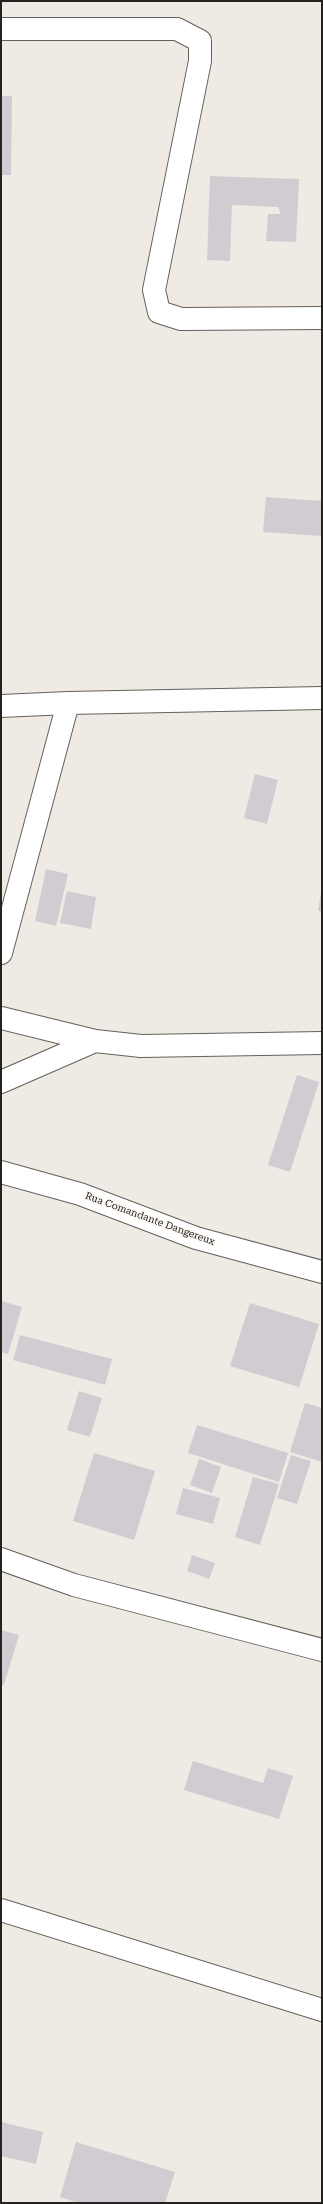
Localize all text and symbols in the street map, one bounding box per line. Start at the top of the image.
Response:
street label: Rua Comandante Dangereux [83,1190,217,1248]

